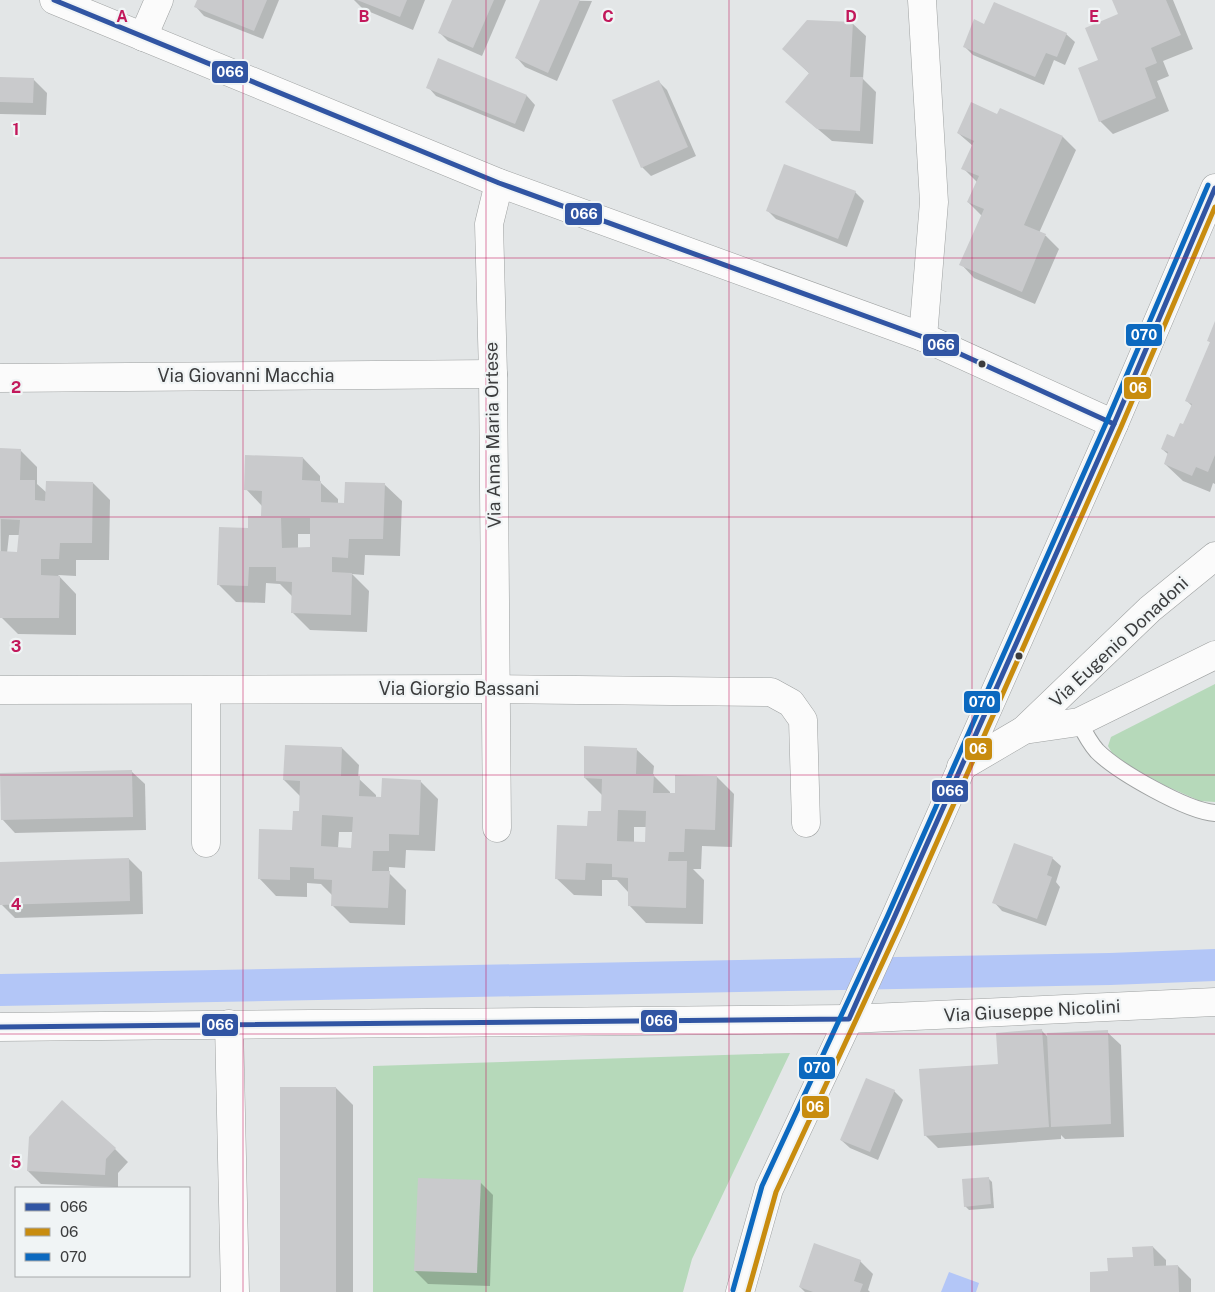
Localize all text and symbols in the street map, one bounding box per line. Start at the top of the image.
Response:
text: A [116,7,128,26]
text: B [359,7,370,26]
text: C [602,7,614,26]
text: D [845,7,857,26]
text: E [1089,7,1099,26]
line badge: 066 [211,60,249,84]
text: 066 [216,64,244,80]
text: 1 [13,120,19,139]
line badge: 066 [564,202,603,226]
text: 066 [570,206,598,222]
line badge: 070 [1125,323,1163,347]
text: 070 [1131,327,1157,343]
line badge: 066 [922,333,960,357]
text: 066 [927,337,955,353]
street label: Via Anna Maria Ortese [480,342,505,528]
unlabelled marker [977,359,987,369]
street label: Via Giovanni Macchia [158,365,334,386]
line badge: 06 [1123,376,1152,400]
text: 2 [11,378,21,397]
text: 06 [1129,380,1147,396]
street label: Via Eugenio Donadoni [1045,572,1192,711]
text: 3 [11,637,21,656]
unlabelled marker [1014,651,1024,661]
street label: Via Giorgio Bassani [379,678,539,699]
line badge: 070 [963,690,1001,714]
text: 070 [969,694,995,710]
line badge: 06 [964,737,993,761]
text: 06 [969,741,987,757]
line badge: 066 [931,779,969,803]
text: 066 [936,783,964,799]
text: 4 [11,895,22,914]
street label: Via Giuseppe Nicolini [943,995,1121,1026]
line badge: 066 [640,1009,678,1033]
line badge: 066 [201,1013,239,1037]
text: 066 [645,1013,673,1029]
text: 066 [206,1017,234,1033]
line badge: 070 [798,1056,836,1080]
text: 070 [804,1060,830,1076]
line badge: 06 [801,1095,830,1119]
text: 06 [806,1099,824,1115]
text: 5 [11,1153,22,1172]
legend [15,1187,190,1277]
text: 066 [60,1198,88,1215]
text: 06 [60,1223,78,1240]
text: 070 [60,1248,87,1265]

